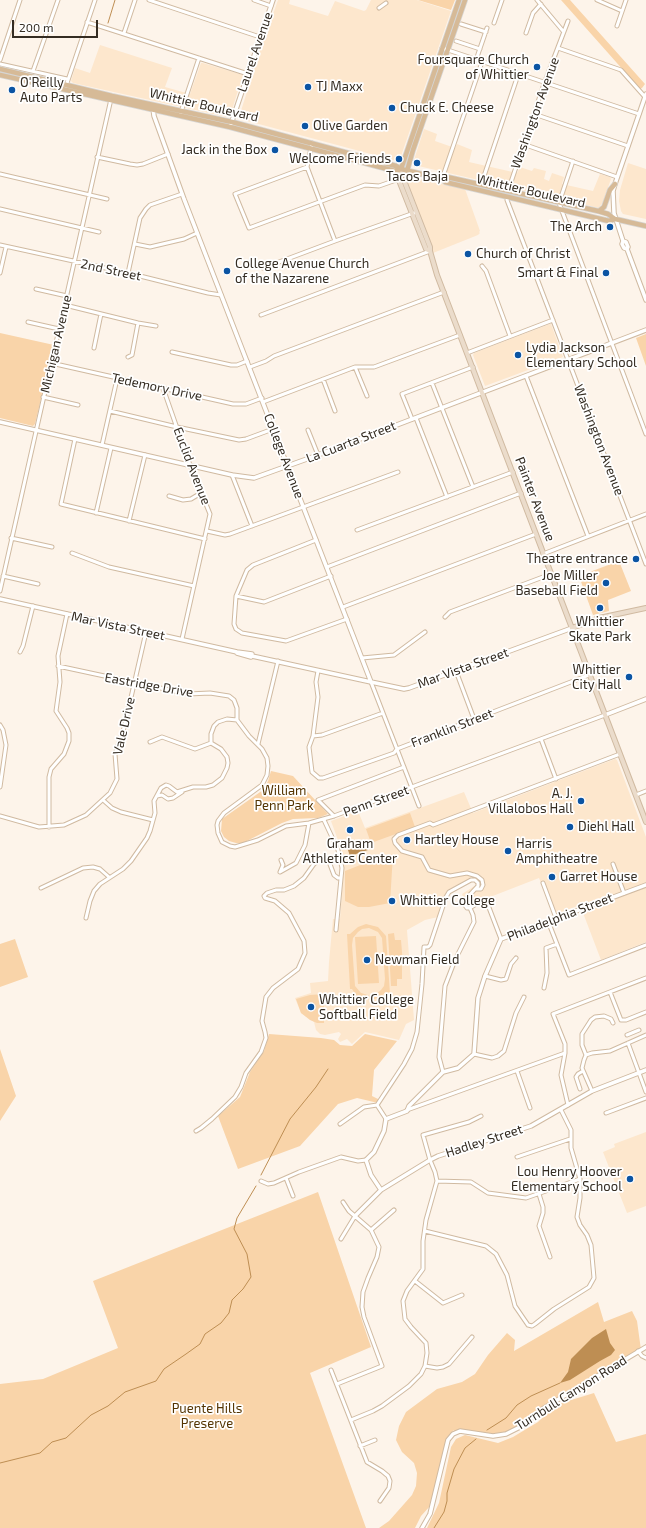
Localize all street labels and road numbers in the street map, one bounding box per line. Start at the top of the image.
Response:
street label: Laurel Avenue [234,10,276,94]
street label: Washington Avenue [508,55,562,171]
street label: Whittier Boulevard [148,85,260,125]
street label: Whittier Boulevard [475,171,587,211]
street label: 2nd Street [79,256,143,284]
street label: Michigan Avenue [37,293,75,395]
street label: Tedemory Drive [110,370,204,404]
street label: Washington Avenue [571,382,627,498]
street label: College Avenue [261,411,307,501]
street label: La Cuarta Street [304,418,398,466]
street label: Euclid Avenue [170,425,214,507]
street label: Painter Avenue [512,455,558,543]
street label: Mar Vista Street [70,608,166,644]
street label: Mar Vista Street [415,644,511,692]
street label: Eastridge Drive [103,670,195,700]
street label: Vale Drive [110,695,138,757]
street label: Franklin Street [409,705,495,751]
street label: Penn Street [341,782,411,820]
street label: Philadelphia Street [505,890,615,944]
street label: Hadley Street [444,1121,524,1161]
street label: Turnbull Canyon Road [512,1352,630,1434]

